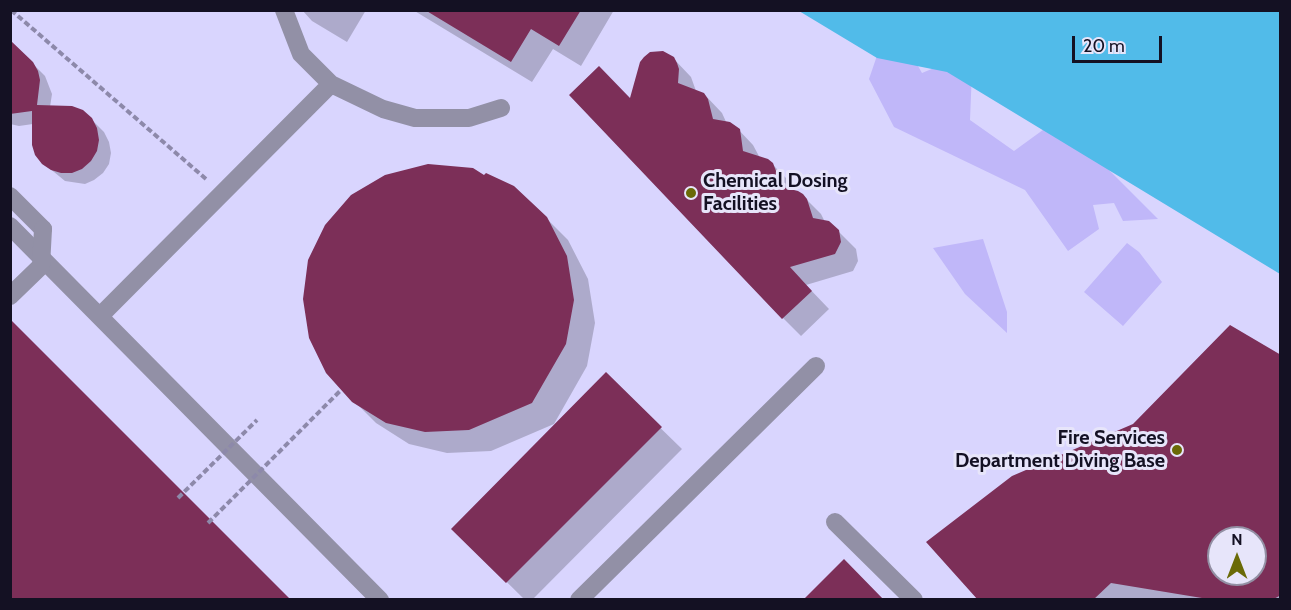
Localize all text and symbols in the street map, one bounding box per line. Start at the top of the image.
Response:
scale bar [1075,24,1165,62]
text: 20 m [1083,35,1125,57]
place label: Chemical Dosing Facilities [703,169,847,216]
marker: Chemical Dosing Facilities [684,186,698,200]
place label: Fire Services Department Diving Base [955,426,1165,473]
marker: Fire Services Department Diving Base [1170,443,1184,457]
north arrow [1207,526,1267,586]
text: N [1231,530,1243,549]

